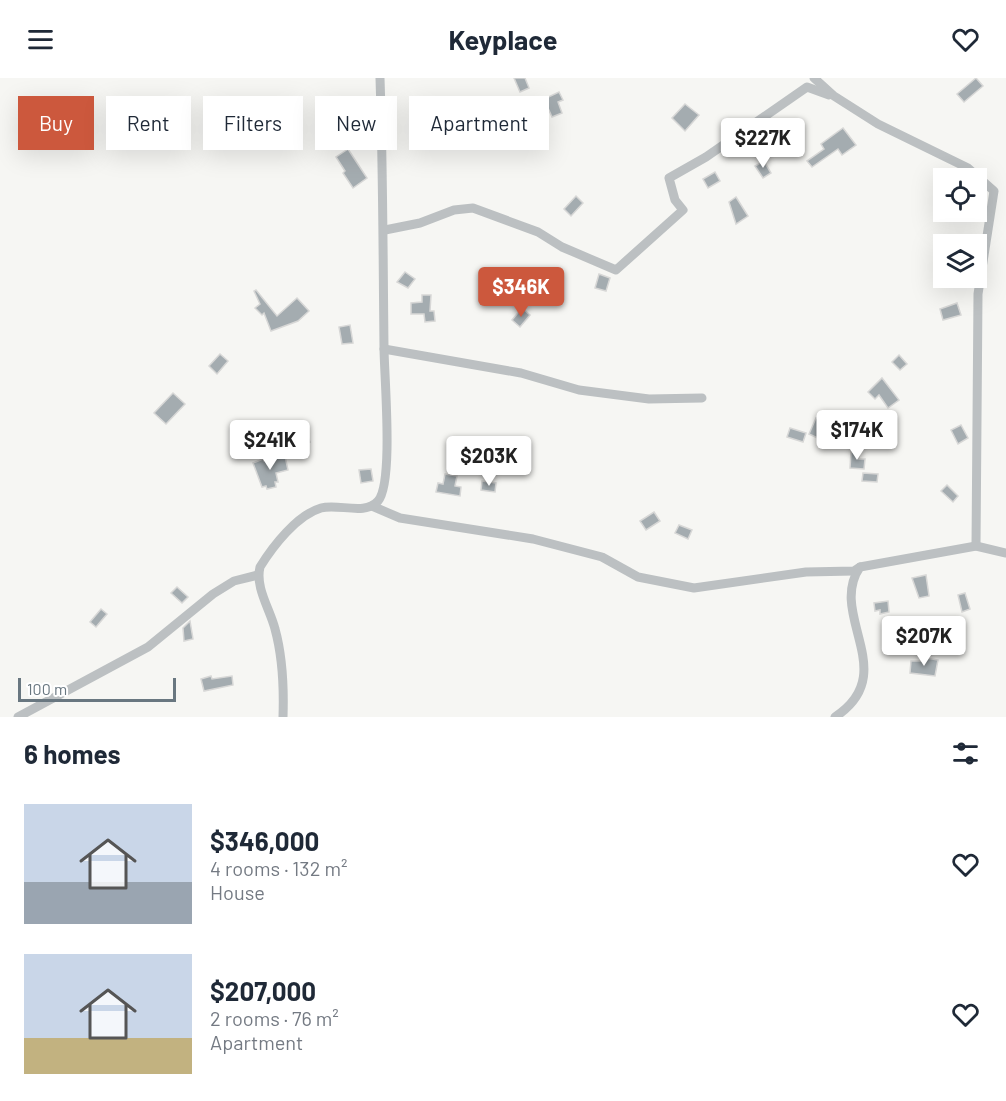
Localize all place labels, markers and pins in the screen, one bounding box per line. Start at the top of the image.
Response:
pin: $227K [721,118,805,169]
pin: $346K [479,267,563,318]
pin: $174K [815,410,899,461]
pin: $241K [228,420,312,471]
pin: $203K [447,436,531,487]
pin: $207K [882,616,966,667]

